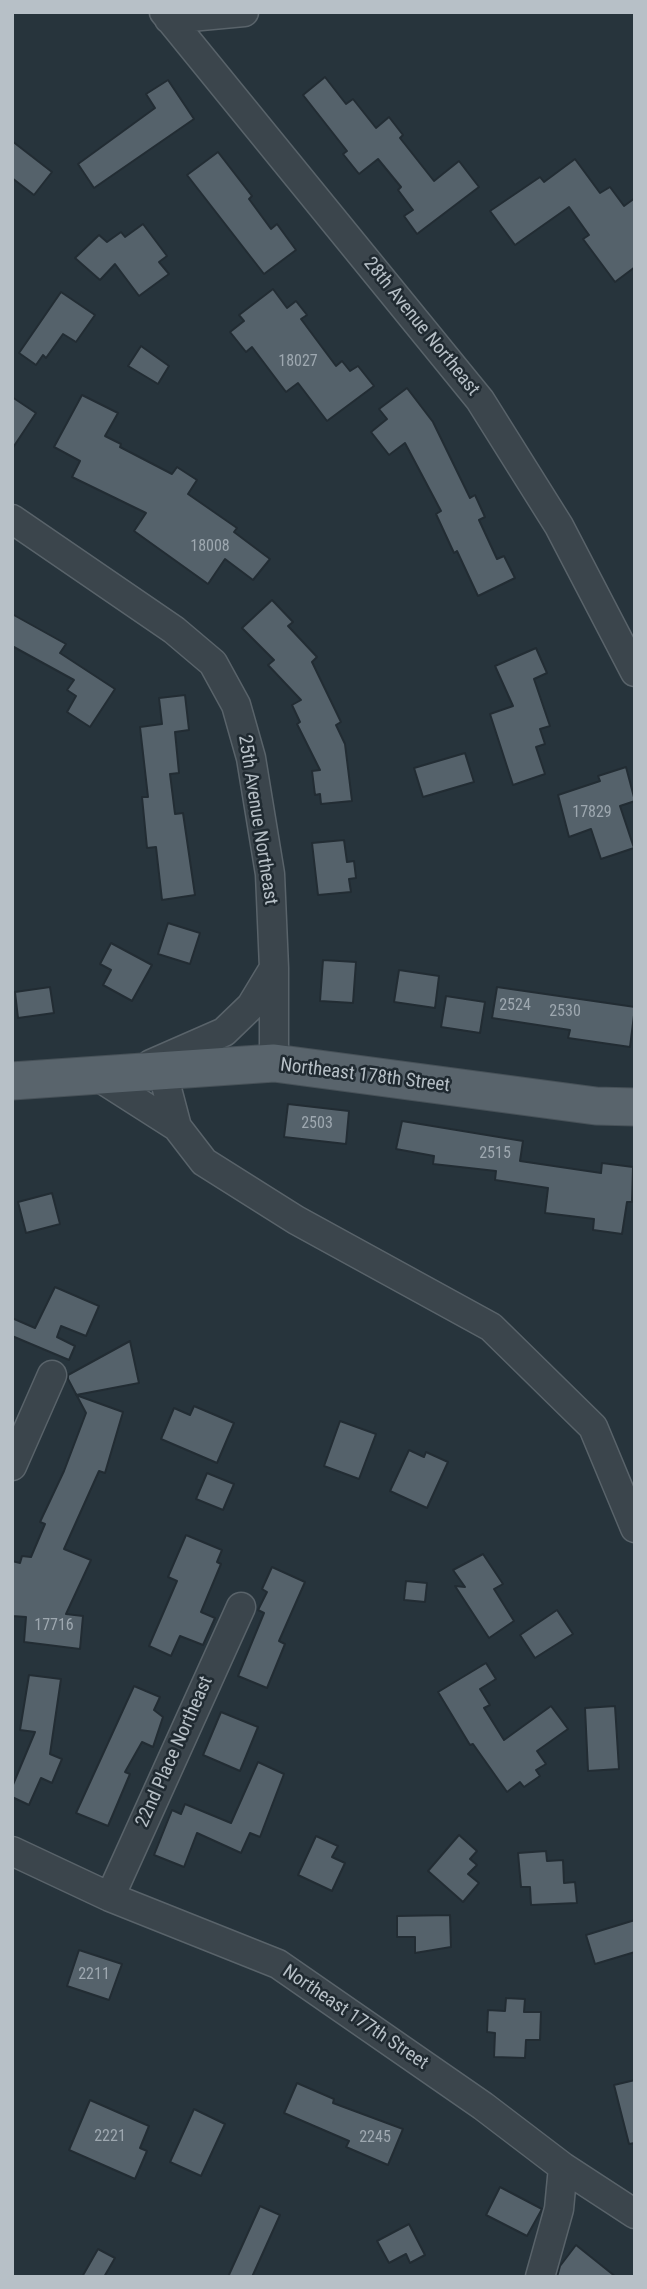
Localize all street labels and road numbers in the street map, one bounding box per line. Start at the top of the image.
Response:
street label: 28th Avenue Northeast [358,253,484,401]
street label: 25th Avenue Northeast [232,733,282,907]
street label: Northeast 178th Street [279,1054,451,1098]
street label: 22nd Place Northeast [132,1673,218,1831]
street label: Northeast 177th Street [278,1961,432,2075]

